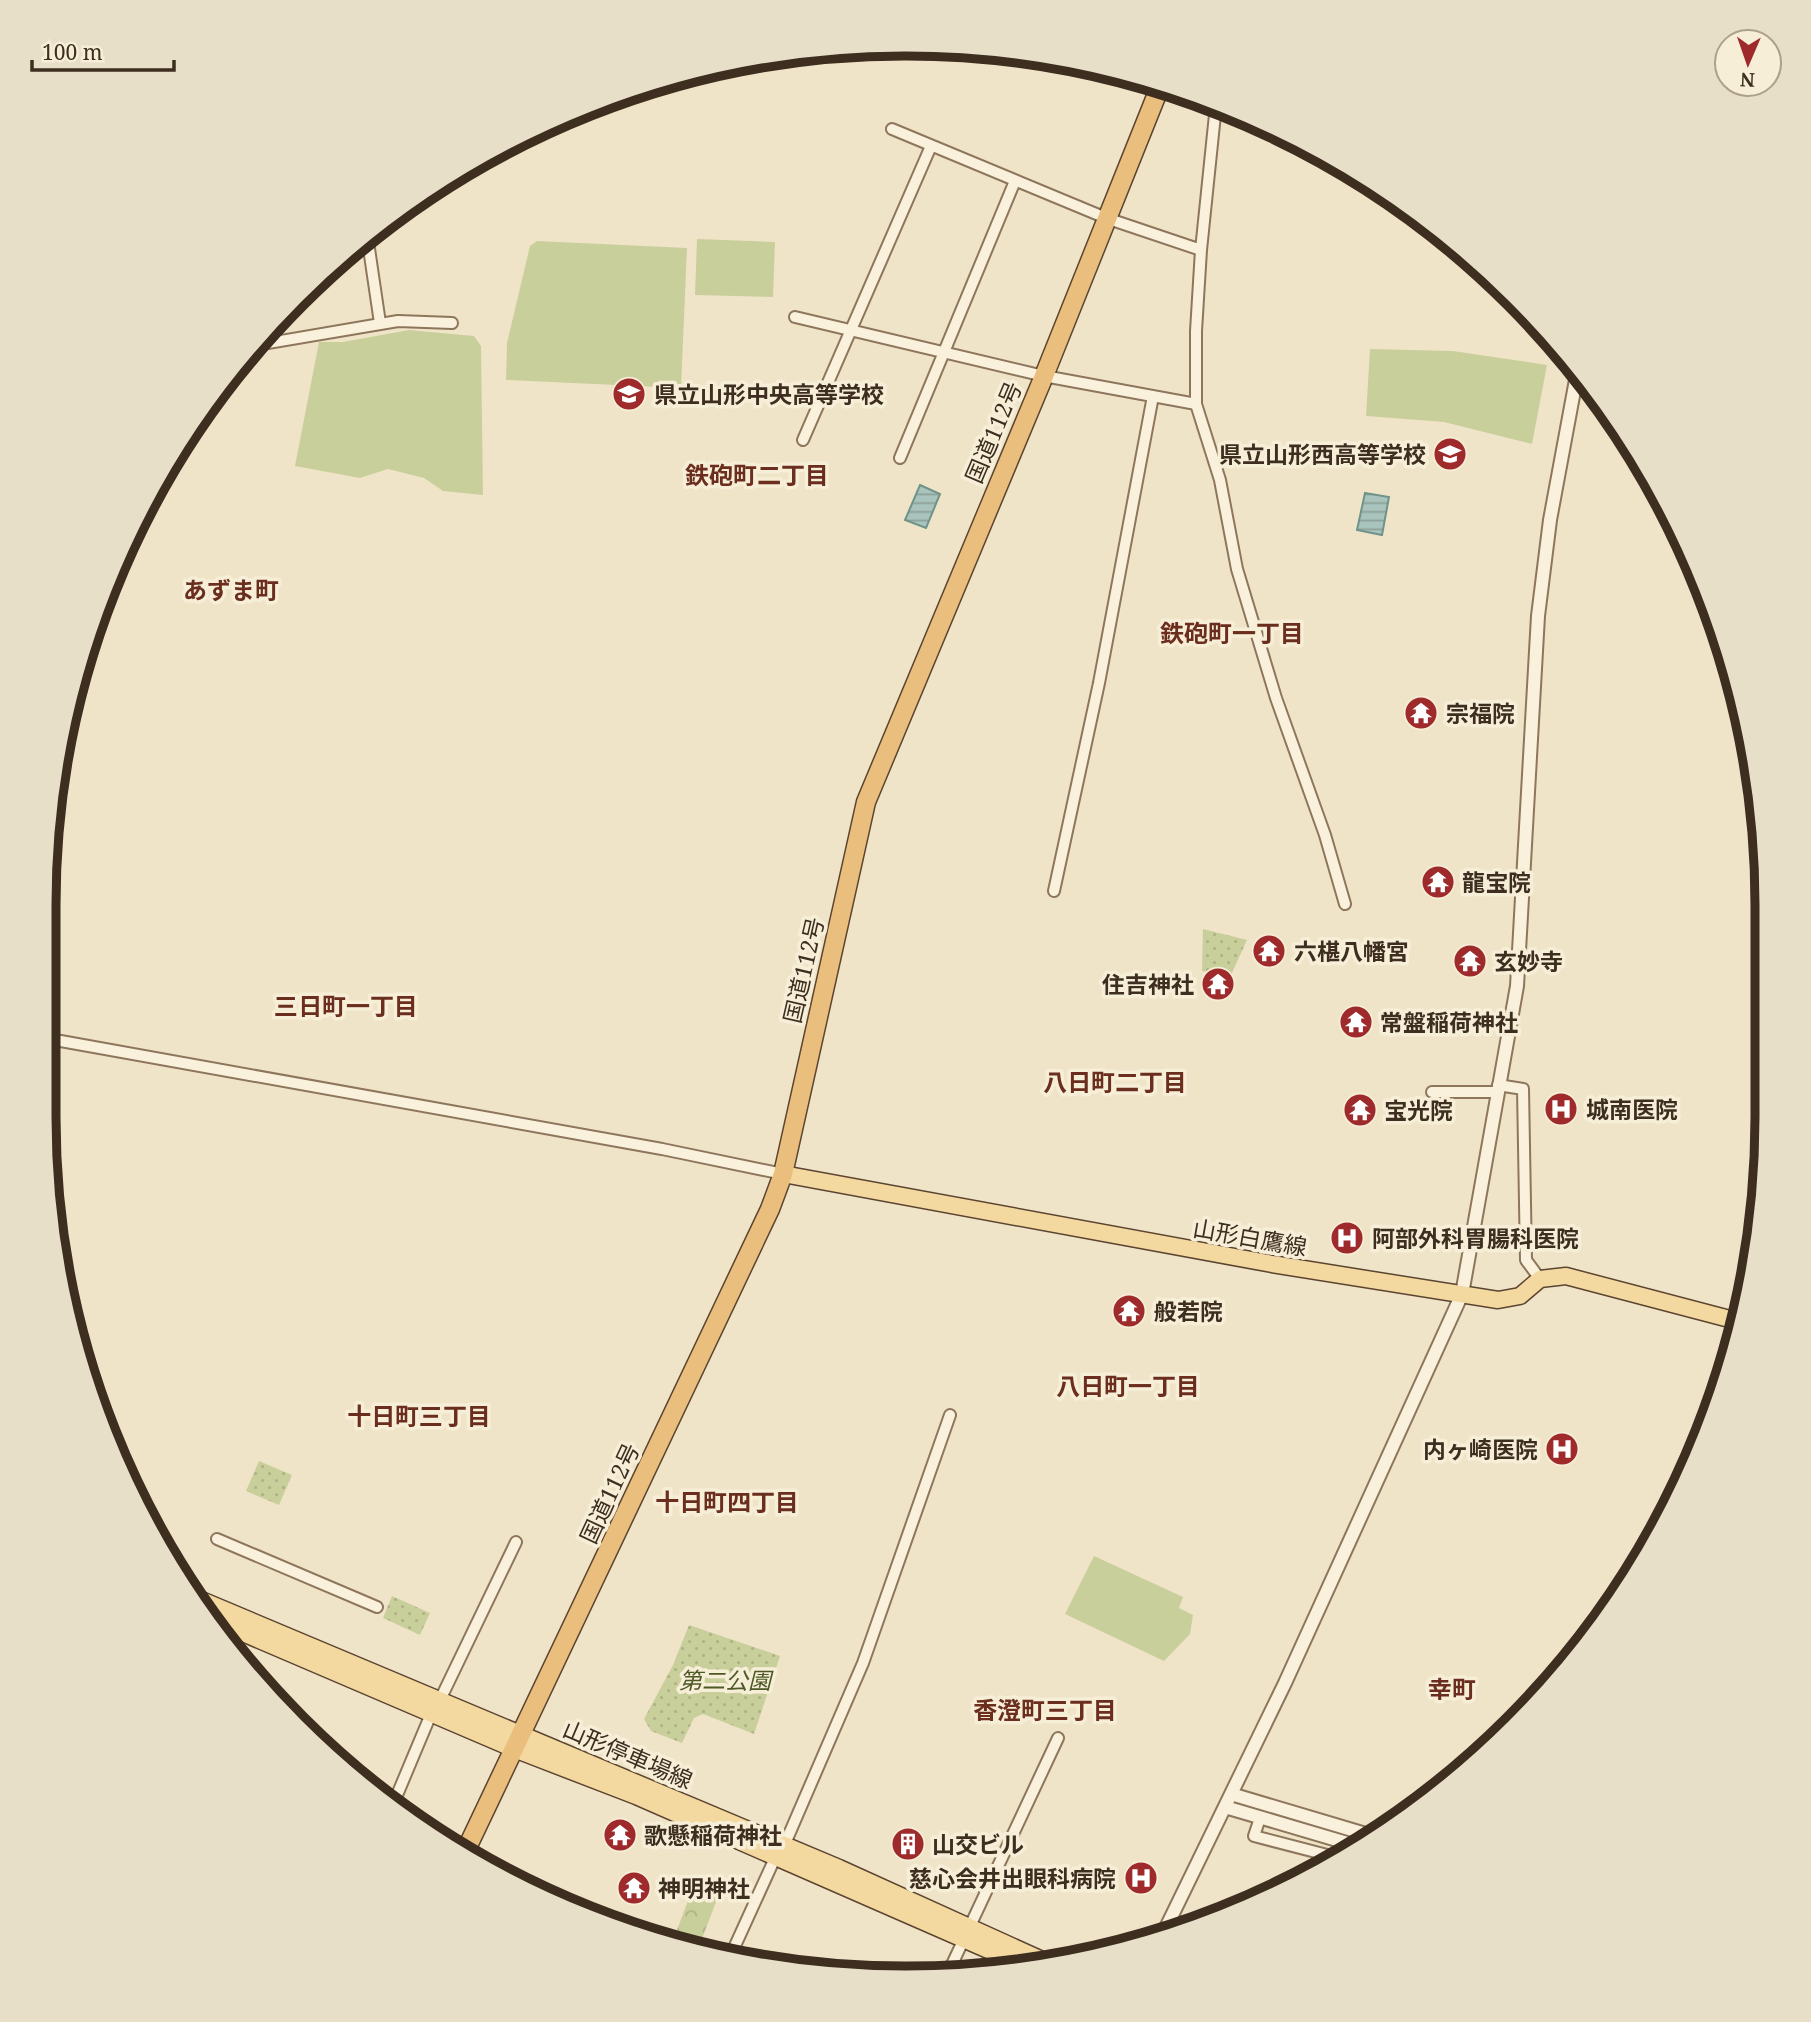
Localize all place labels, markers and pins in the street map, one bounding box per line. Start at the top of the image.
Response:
school or university icon: 県立山形中央高等学校 [610,375,648,413]
place label: 県立山形中央高等学校 [654,378,884,410]
school or university icon: 県立山形西高等学校 [1431,435,1469,473]
place label: 県立山形西高等学校 [1219,438,1426,470]
temple icon: 宗福院 [1402,694,1440,732]
place label: 宗福院 [1446,697,1515,729]
temple icon: 龍宝院 [1419,863,1457,901]
place label: 龍宝院 [1462,866,1531,898]
temple icon: 六椹八幡宮 [1250,932,1288,970]
place label: 六椹八幡宮 [1294,935,1409,967]
temple icon: 玄妙寺 [1451,942,1489,980]
place label: 玄妙寺 [1494,945,1563,977]
temple icon: 住吉神社 [1199,965,1237,1003]
place label: 住吉神社 [1102,968,1194,1000]
temple icon: 常盤稲荷神社 [1337,1003,1375,1041]
place label: 常盤稲荷神社 [1380,1006,1518,1038]
hospital icon: 城南医院 [1542,1090,1580,1128]
temple icon: 宝光院 [1341,1091,1379,1129]
place label: 城南医院 [1586,1093,1678,1125]
place label: 宝光院 [1384,1094,1453,1126]
hospital icon: 阿部外科胃腸科医院 [1328,1219,1366,1257]
place label: 阿部外科胃腸科医院 [1372,1222,1579,1254]
temple icon: 般若院 [1110,1292,1148,1330]
place label: 般若院 [1154,1295,1223,1327]
hospital icon: 内ヶ崎医院 [1543,1430,1581,1468]
place label: 内ヶ崎医院 [1423,1433,1538,1465]
temple icon: 歌懸稲荷神社 [601,1816,639,1854]
place label: 歌懸稲荷神社 [644,1819,782,1851]
building icon: 山交ビル [889,1825,927,1863]
place label: 山交ビル [932,1828,1024,1860]
hospital icon: 慈心会井出眼科病院 [1122,1859,1160,1897]
place label: 慈心会井出眼科病院 [909,1862,1116,1894]
temple icon: 神明神社 [615,1869,653,1907]
place label: 神明神社 [658,1872,750,1904]

